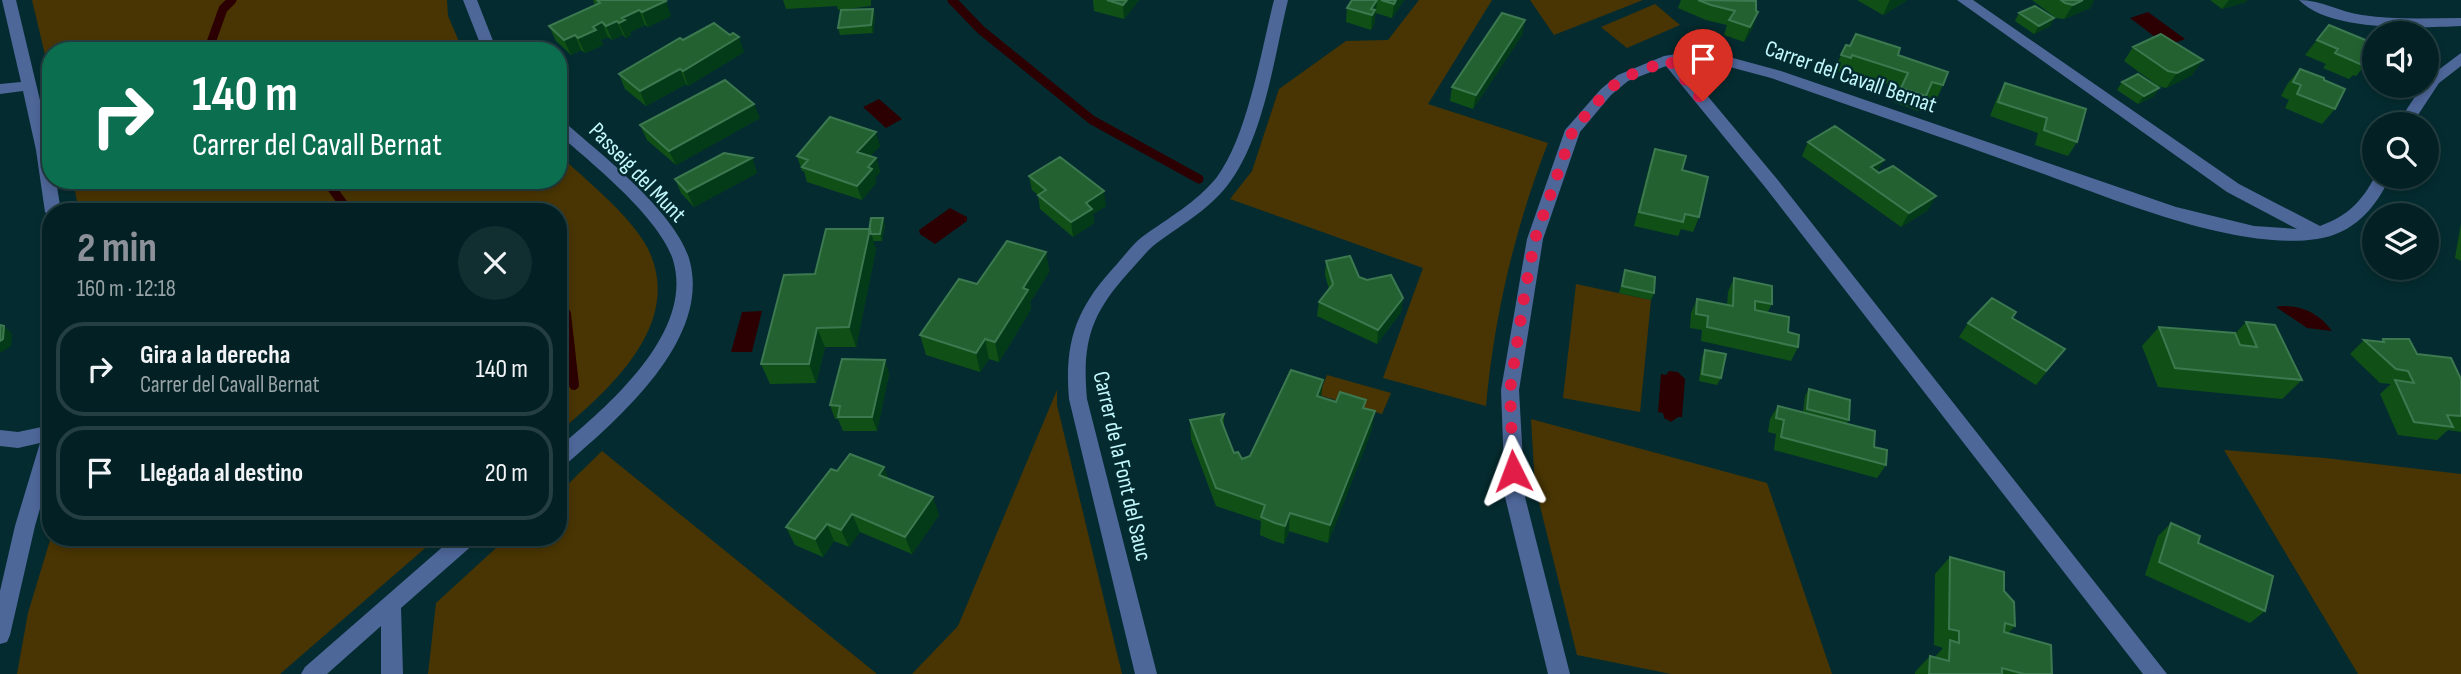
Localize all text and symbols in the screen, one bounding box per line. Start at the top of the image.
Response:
map controls [2362,21,2439,280]
button: sound [2362,21,2439,98]
pin [1673,29,1733,101]
street label: Carrer del Cavall Bernat [1761,34,1940,119]
icon: arrive [1684,40,1722,78]
text: 140 m [192,66,298,125]
icon: right [77,70,168,161]
button: search [2362,112,2439,189]
street label: Passeig del Munt [583,117,692,228]
text: Carrer del Cavall Bernat [192,126,442,165]
button: layers [2362,203,2439,280]
text: 2 min [77,223,157,274]
button: close [458,226,532,300]
text: 160 m · 12:18 [77,275,176,303]
text: Gira a la derecha [140,340,290,371]
icon: right [81,350,119,388]
text: 140 m [476,354,528,385]
street label: Carrer de la Font del Sauc [1087,368,1158,564]
text: Carrer del Cavall Bernat [140,371,320,399]
position arrow [1476,434,1550,508]
icon: arrive [81,454,119,492]
text: Llegada al destino [140,458,303,489]
text: 20 m [485,458,528,489]

